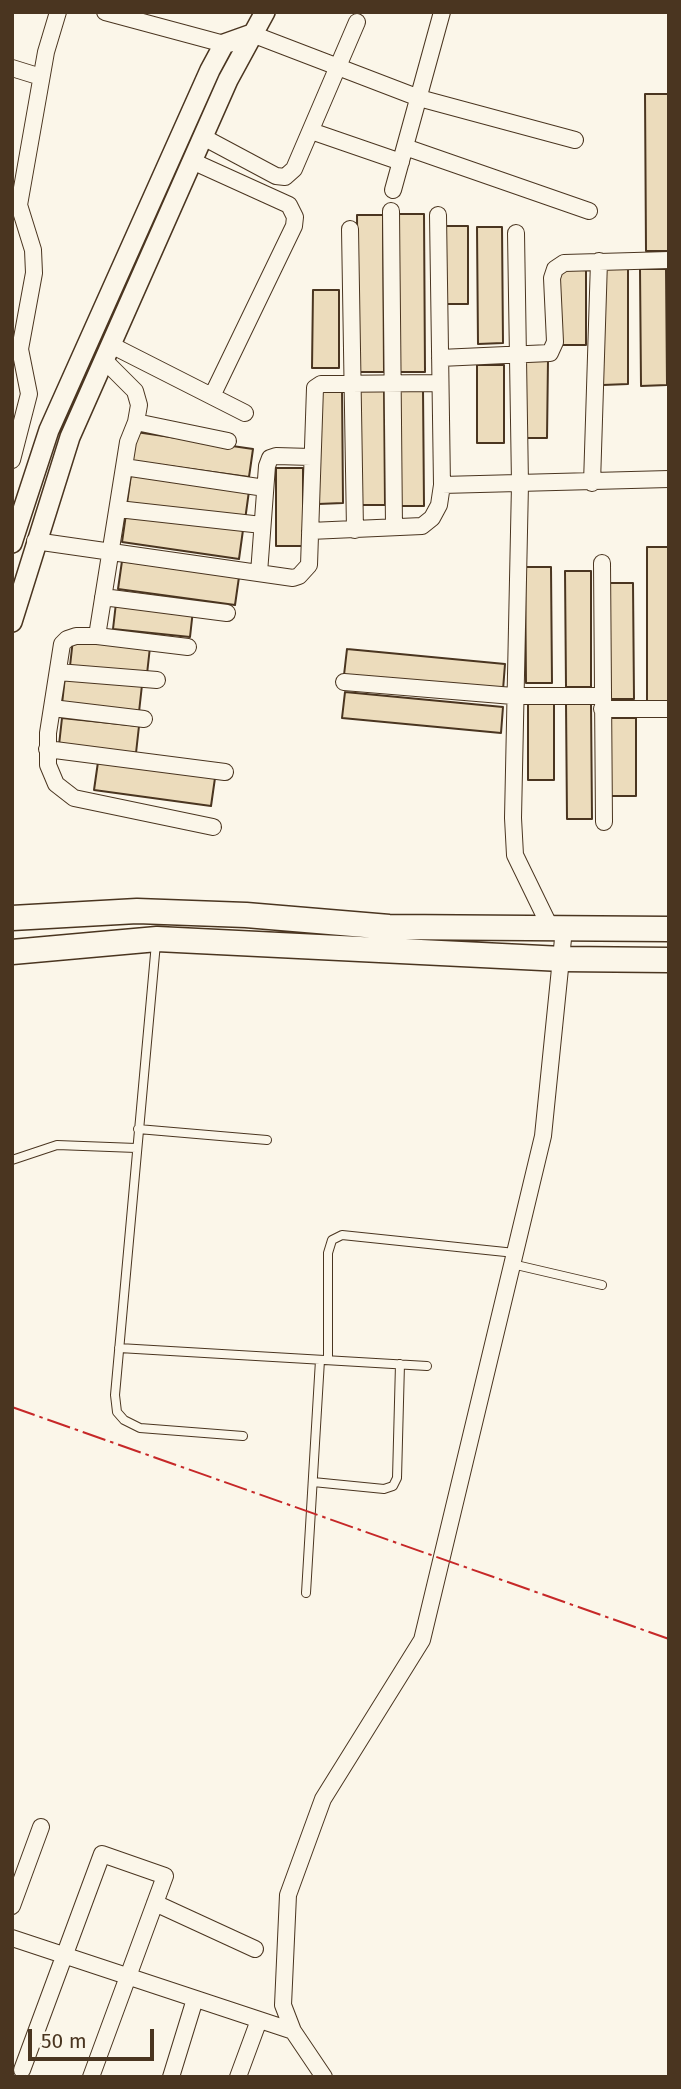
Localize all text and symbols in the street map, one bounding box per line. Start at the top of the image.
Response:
scale bar [32,2016,158,2060]
text: 50 m [41,2028,87,2054]

